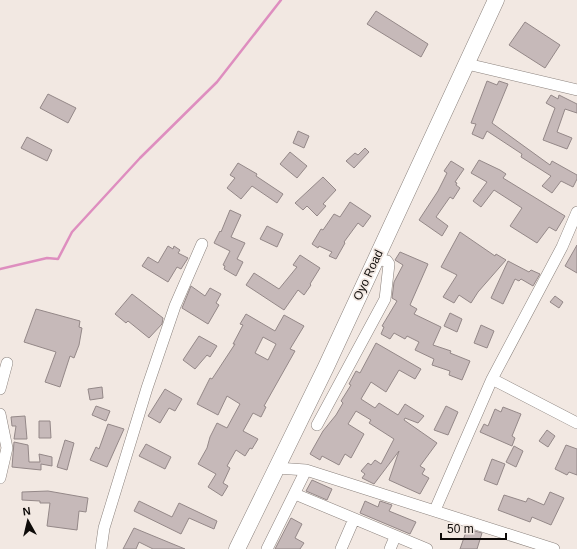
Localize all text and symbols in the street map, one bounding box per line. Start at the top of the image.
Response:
street label: Oyo Road [350,248,386,302]
north arrow [8,501,48,541]
text: N [22,505,31,518]
scale bar [441,515,506,541]
text: 50 m [447,522,474,536]

